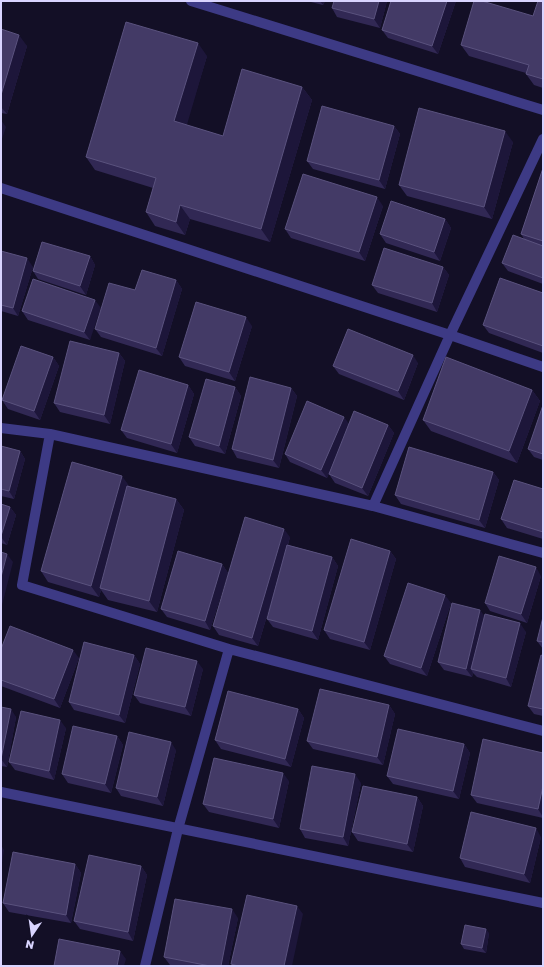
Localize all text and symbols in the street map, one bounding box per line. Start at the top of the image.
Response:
north arrow [12,915,52,955]
text: N [24,938,35,953]

